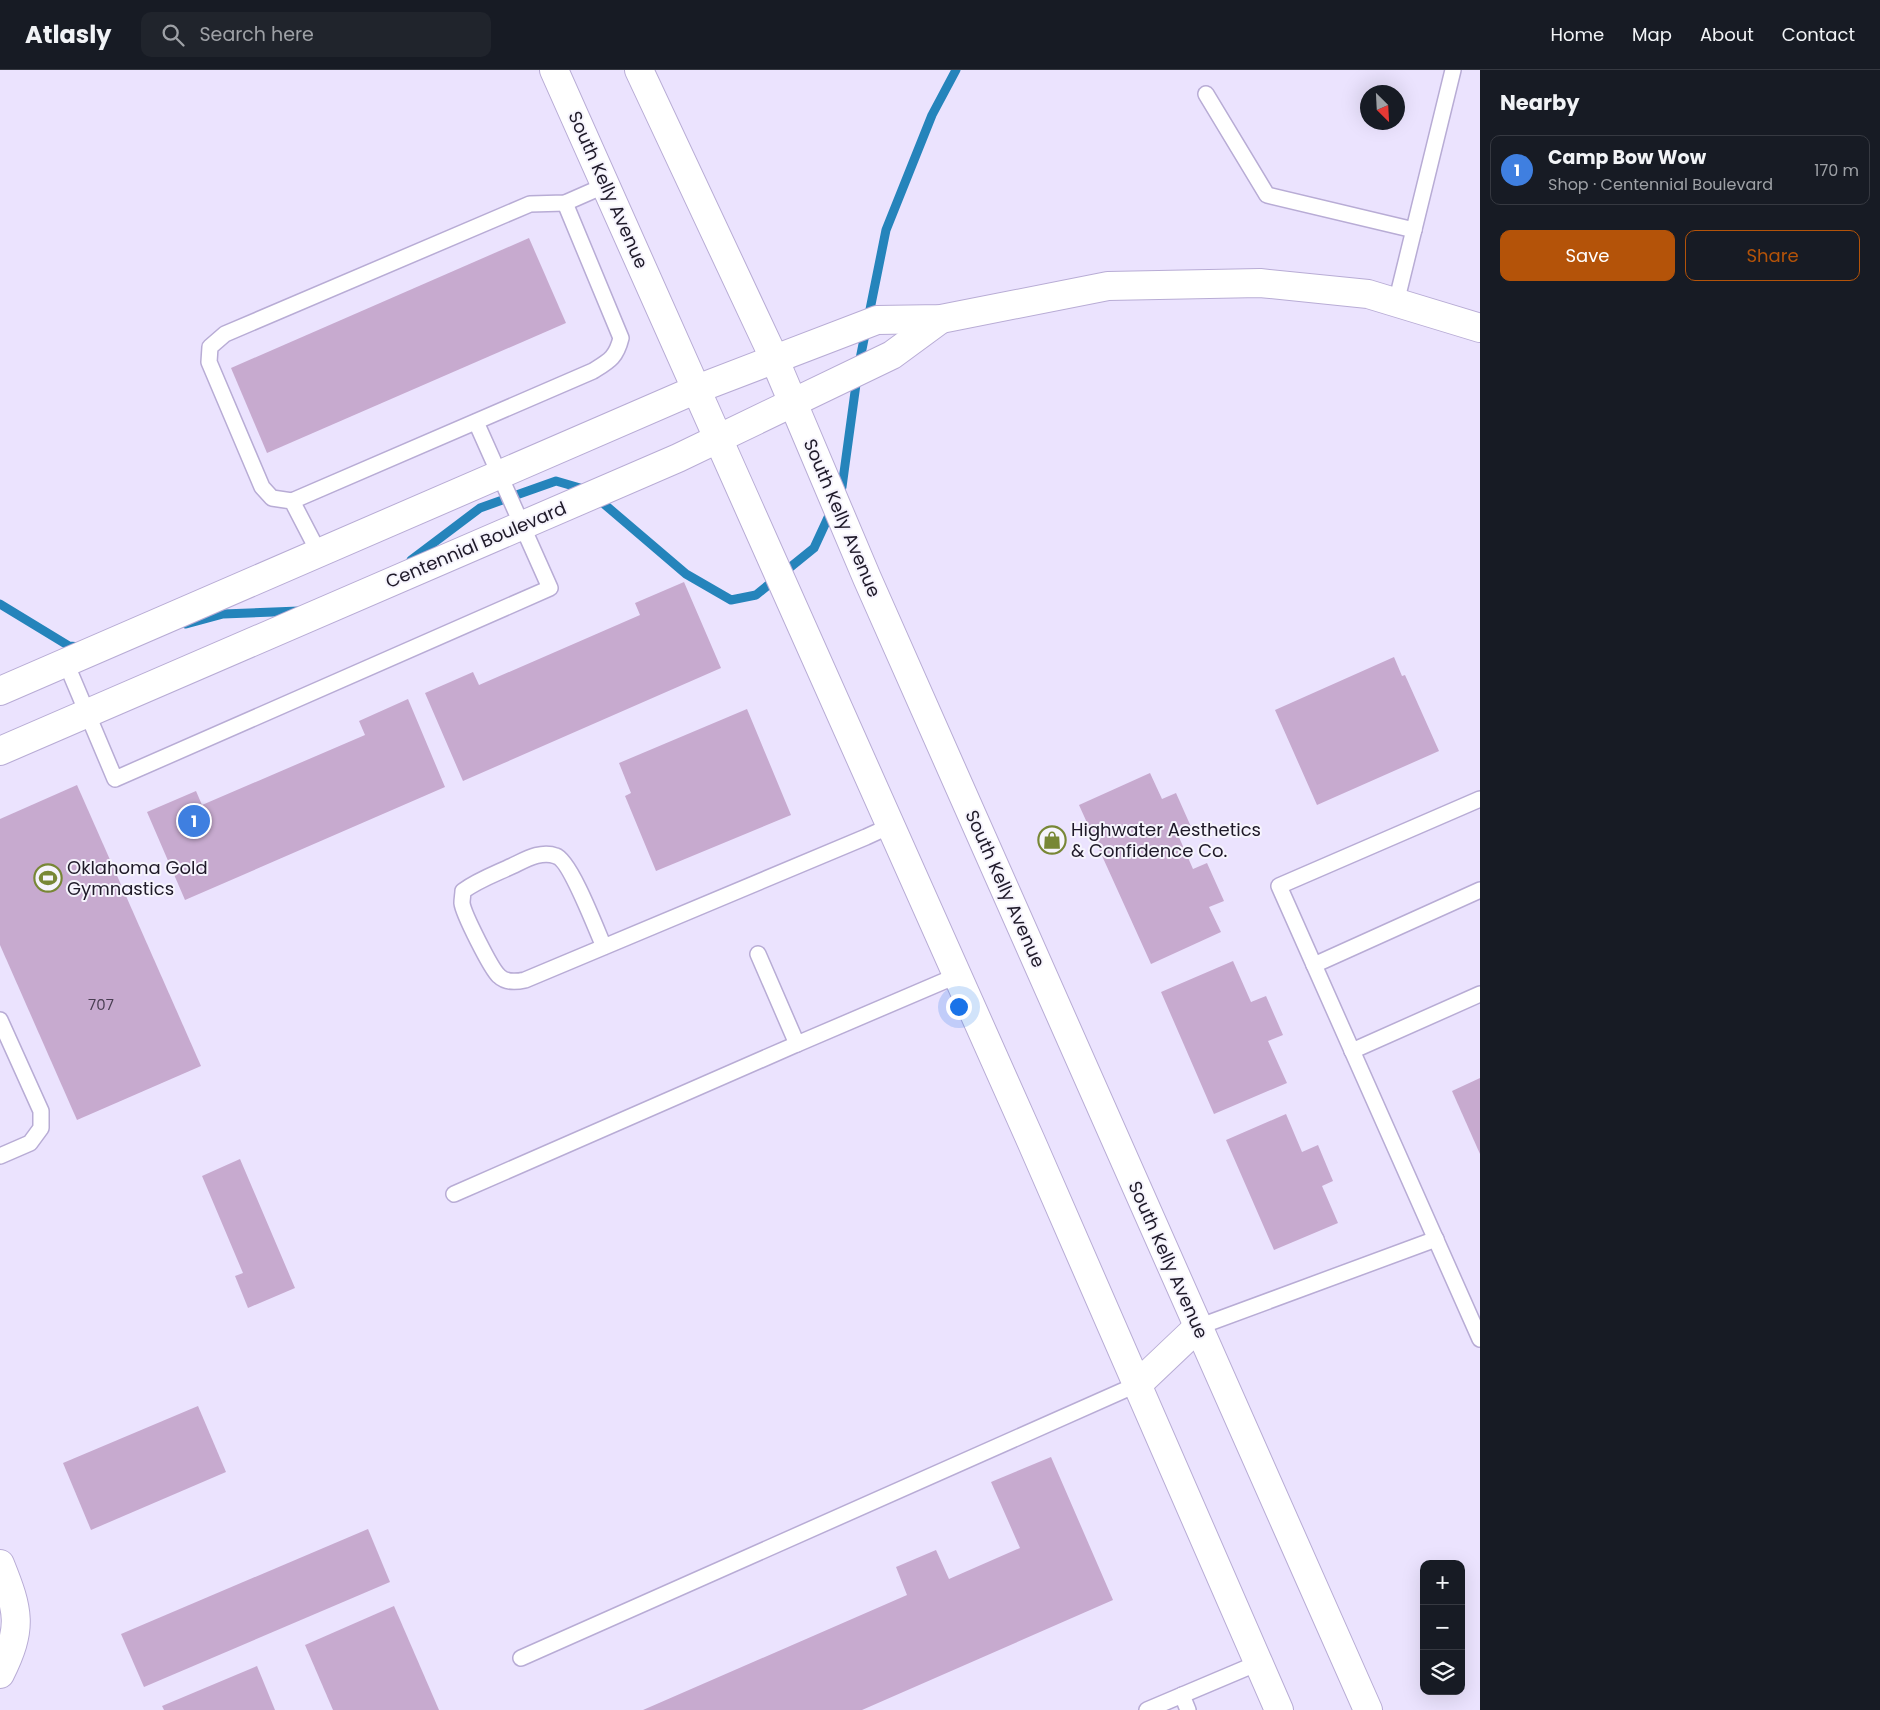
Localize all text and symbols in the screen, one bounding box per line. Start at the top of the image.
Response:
search box [141,12,491,57]
text: Atlasly [25,18,111,51]
icon: search [159,21,187,49]
text: Search here [199,21,314,48]
text: Home [1550,22,1604,47]
text: Map [1632,22,1672,47]
text: About [1700,22,1754,47]
text: Contact [1782,22,1855,47]
north arrow [1360,85,1405,130]
text: Nearby [1500,88,1580,117]
street label: South Kelly Avenue [563,107,654,272]
text: Camp Bow Wow [1548,144,1706,171]
text: 1 [1514,159,1520,182]
text: 170 m [1814,159,1859,182]
text: Shop · Centennial Boulevard [1548,173,1773,196]
button: Save [1500,230,1675,281]
button: Share [1685,230,1860,281]
street label: South Kelly Avenue [798,435,887,601]
street label: Centennial Boulevard [382,495,570,594]
pin: 1 [178,802,210,840]
street label: South Kelly Avenue [960,806,1051,971]
place label: Highwater Aesthetics & Confidence Co. [1071,817,1261,863]
shop icon: Highwater Aesthetics & Confidence Co. [1037,825,1067,855]
place label: Oklahoma Gold Gymnastics [67,855,208,901]
sports icon: Oklahoma Gold Gymnastics [33,863,63,893]
house number: 707 [88,994,114,1015]
your location [946,994,972,1020]
street label: South Kelly Avenue [1123,1177,1214,1342]
map controls [1420,1560,1465,1695]
button: + [1420,1560,1465,1605]
button: − [1420,1605,1465,1650]
button: layers [1420,1650,1465,1695]

